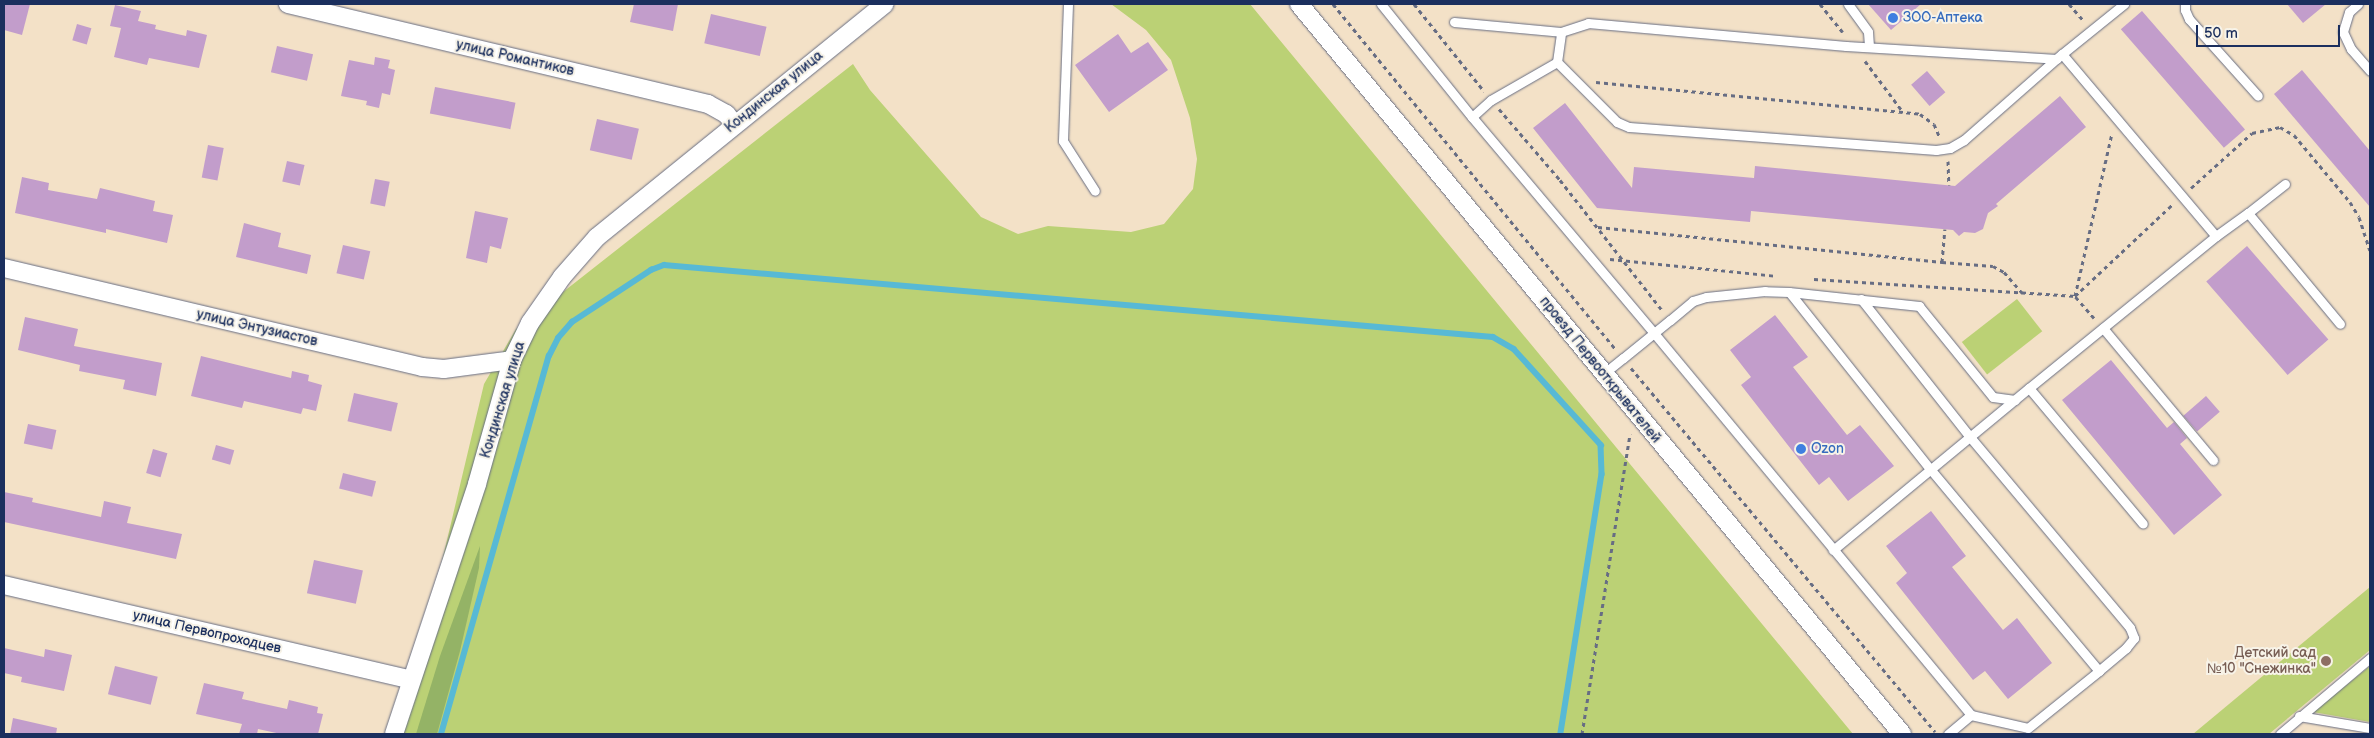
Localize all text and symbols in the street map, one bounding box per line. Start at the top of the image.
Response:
place label: ЗОО-Аптека [1903,10,1983,26]
marker: ЗОО-Аптека [1887,12,1899,24]
scale bar [2199,15,2343,47]
text: 50 m [2204,24,2238,43]
street label: улица Романтиков [455,36,575,80]
street label: Кондинская улица [722,47,826,137]
street label: проезд Первооткрывателей [1536,293,1664,447]
street label: улица Энтузиастов [195,306,319,350]
street label: Кондинская улица [477,340,529,460]
place label: Ozon [1811,441,1844,457]
marker: Ozon [1795,443,1807,455]
street label: улица Первопроходцев [131,607,283,657]
place label: Детский сад №10 "Снежинка" [2207,645,2316,678]
marker: Детский сад №10 "Снежинка" [2320,655,2332,667]

